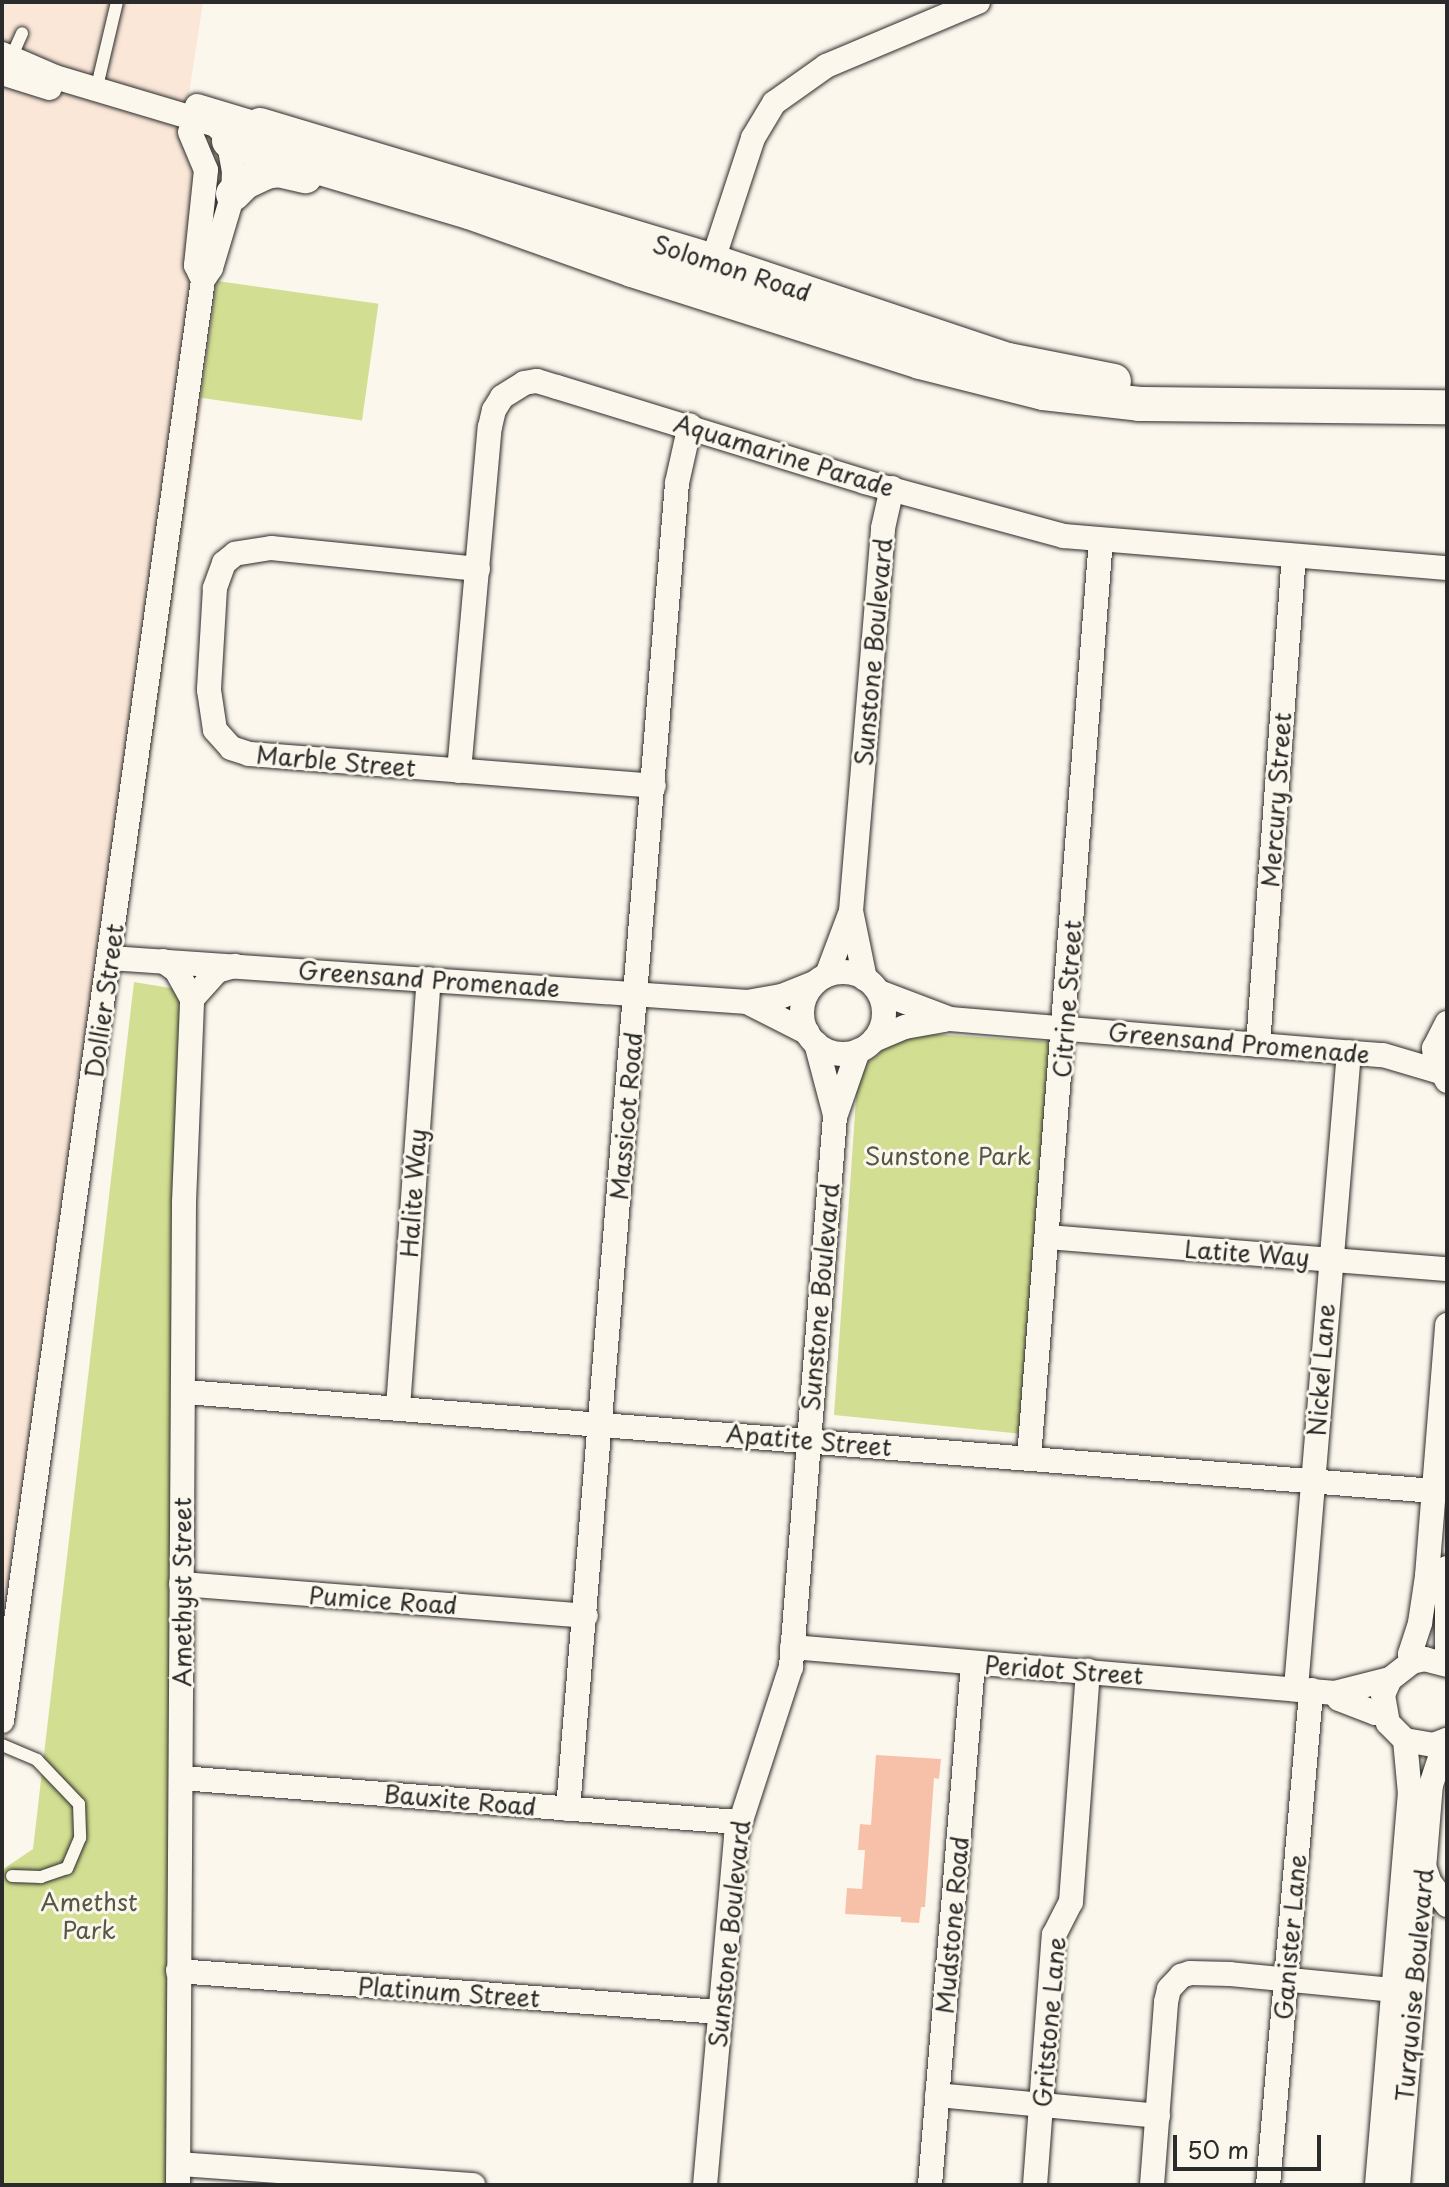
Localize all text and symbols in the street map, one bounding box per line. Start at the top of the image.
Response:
street label: Solomon Road [649,229,815,307]
street label: Aquamarine Parade [671,408,897,502]
street label: Sunstone Boulevard [849,537,897,767]
street label: Mercury Street [1255,711,1297,889]
street label: Marble Street [255,740,417,782]
street label: Citrine Street [1047,919,1087,1079]
street label: Dollier Street [79,921,129,1081]
street label: Greensand Promenade [296,955,562,1003]
street label: Greensand Promenade [1106,1017,1372,1069]
street label: Massicot Road [604,1031,648,1201]
street label: Halite Way [394,1127,432,1259]
park label: Sunstone Park [864,1142,1032,1170]
street label: Sunstone Boulevard [796,1182,844,1412]
street label: Latite Way [1183,1234,1311,1272]
street label: Nickel Lane [1302,1301,1340,1439]
street label: Apatite Street [725,1418,893,1462]
street label: Amethyst Street [168,1496,196,1688]
street label: Pumice Road [308,1580,458,1620]
street label: Peridot Street [983,1650,1145,1690]
street label: Bauxite Road [382,1779,538,1821]
street label: Sunstone Boulevard [703,1819,755,2049]
street label: Mudstone Road [930,1835,974,2015]
street label: Ganister Lane [1268,1853,1312,2021]
street label: Turquoise Boulevard [1389,1867,1439,2103]
park label: Amethst Park [40,1888,138,1944]
street label: Gritstone Lane [1027,1935,1071,2109]
street label: Platinum Street [357,1971,541,2013]
scale bar [1177,2119,1325,2169]
text: 50 m [1187,2131,1249,2167]

